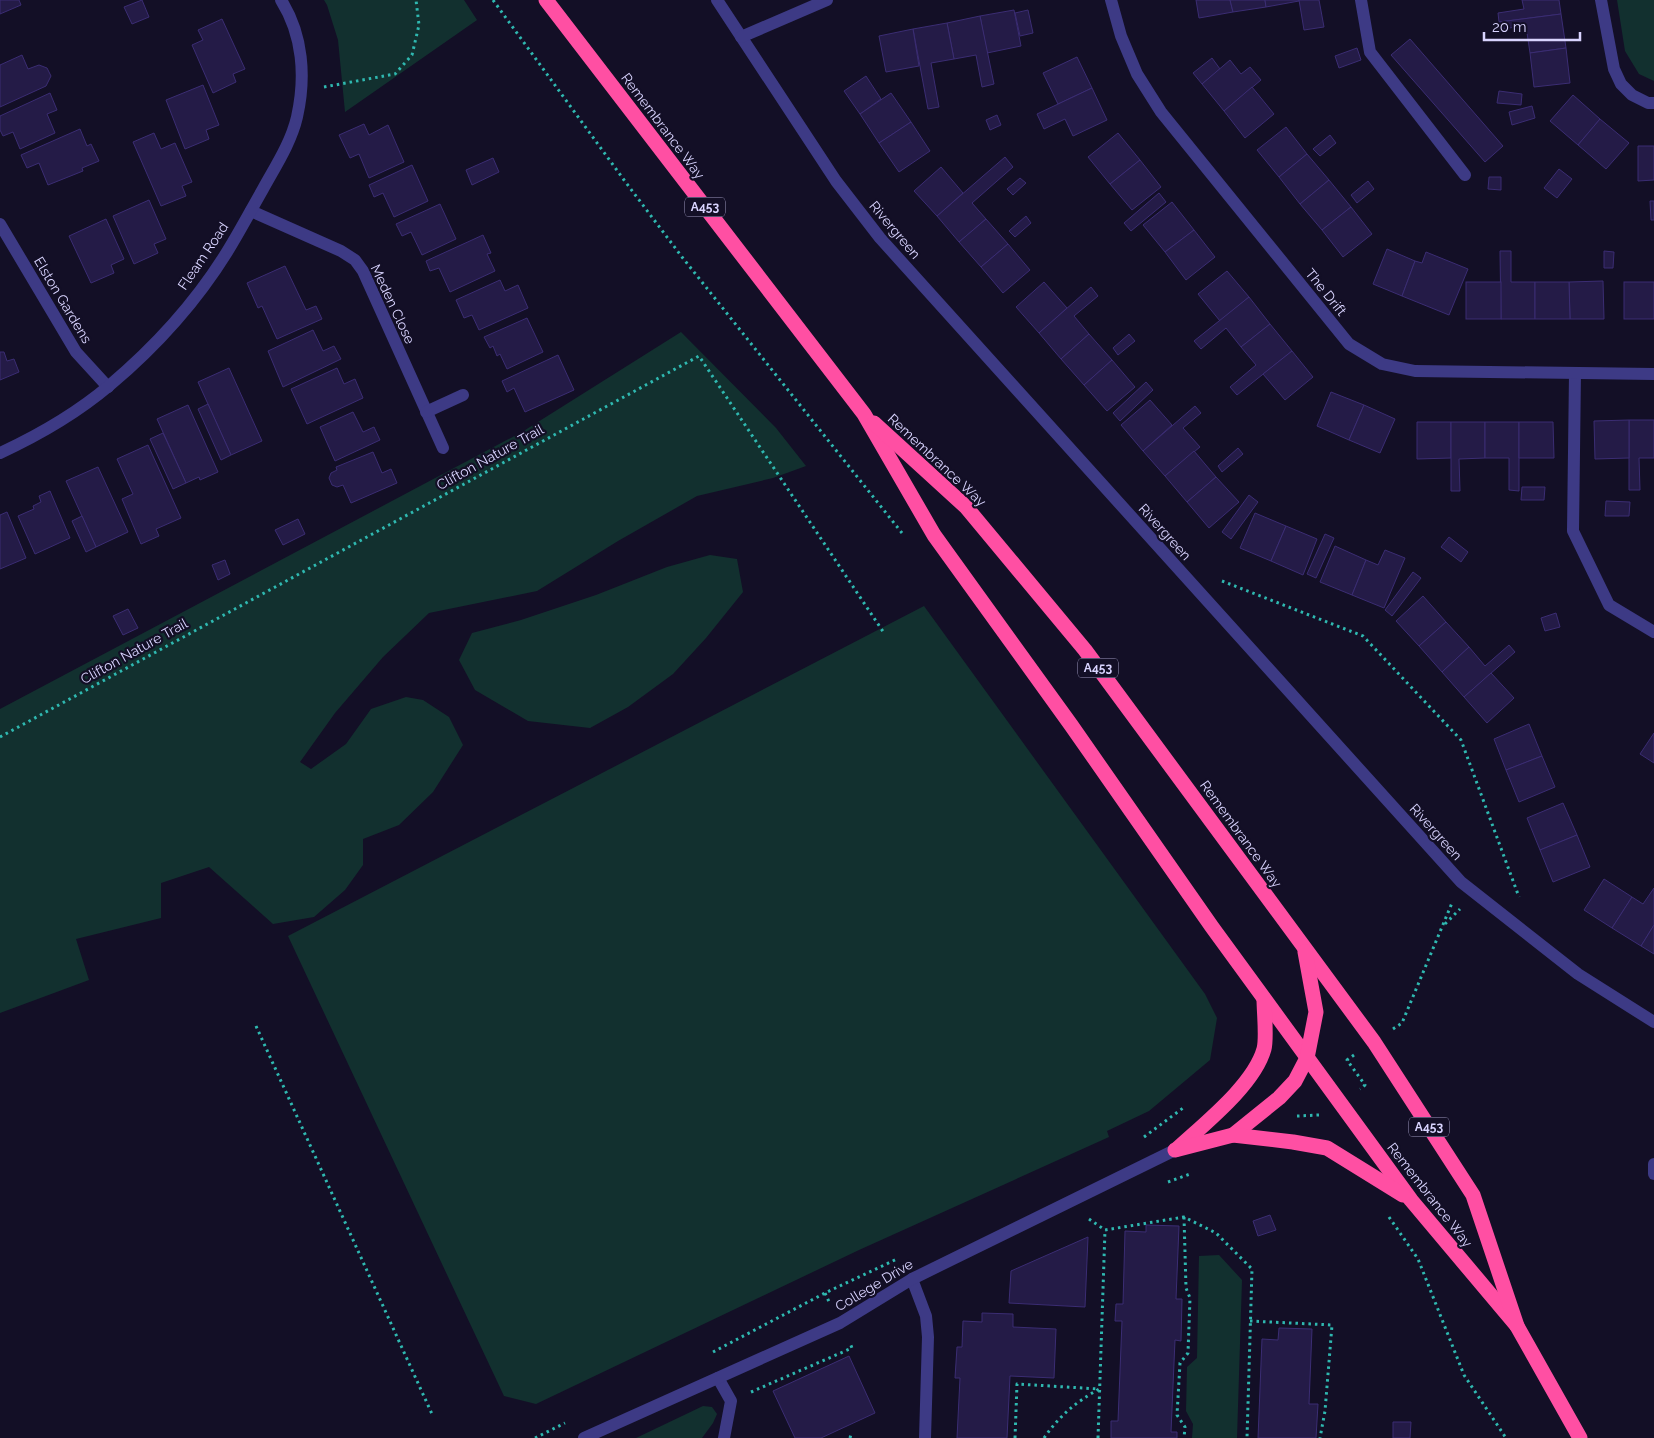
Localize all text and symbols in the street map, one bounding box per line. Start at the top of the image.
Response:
scale bar [1484,10,1580,42]
text: 20 m [1492,18,1527,36]
street label: Remembrance Way [618,70,708,182]
road number: A453 [685,198,725,216]
street label: Rivergreen [866,198,924,262]
street label: Fleam Road [175,219,231,293]
street label: Elston Gardens [31,254,95,346]
street label: Meden Close [368,262,418,346]
street label: The Drift [1302,265,1350,319]
street label: Remembrance Way [885,410,990,510]
street label: Clifton Nature Trail [434,421,546,493]
street label: Rivergreen [1136,501,1194,563]
street label: Clifton Nature Trail [78,615,190,687]
road number: A453 [1078,658,1118,678]
street label: Remembrance Way [1197,777,1285,891]
street label: Rivergreen [1407,801,1465,863]
road number: A453 [1409,1118,1449,1136]
street label: Remembrance Way [1384,1140,1476,1251]
street label: College Drive [832,1256,916,1314]

